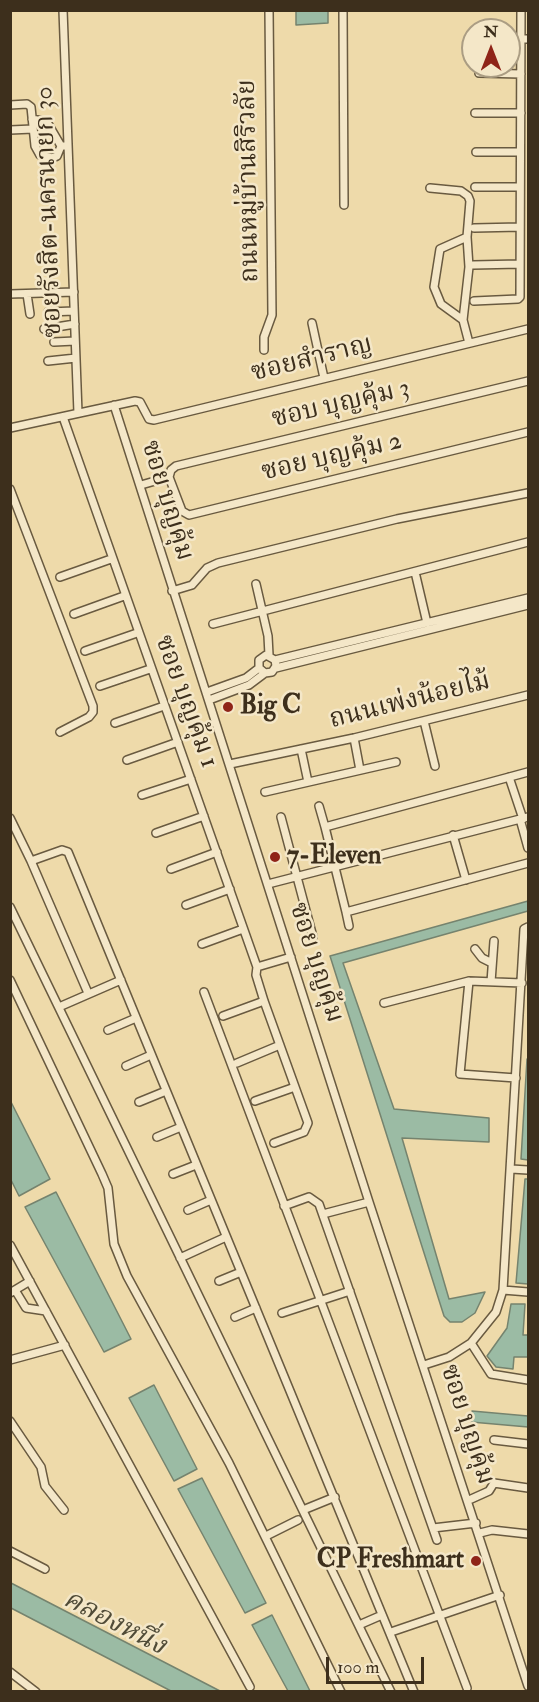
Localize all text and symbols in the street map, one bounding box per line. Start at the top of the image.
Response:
north arrow [461,18,521,78]
text: N [484,22,498,42]
street label: ถนนหมู่บ้านสิริวลัย [233,79,267,283]
street label: ซอยรังสิต-นครนายก 30 [30,86,70,338]
street label: ซอยสำราญ [248,330,376,390]
street label: ซอบ บุญคุ้ม 3 [269,374,413,436]
street label: ซอย บุญคุ้ม 2 [259,427,405,489]
street label: ซอย บุญคุ้ม [133,437,199,565]
street label: ซอย บุญคุ้ม 1 [147,631,223,773]
street label: ถนนเพ่งน้อยไม้ [326,667,494,737]
place label: Big C [240,691,301,723]
marker: Big C [221,700,235,714]
place label: 7-Eleven [287,841,381,873]
marker: 7-Eleven [268,850,282,864]
street label: ซอย บุญคุ้ม [281,899,349,1027]
street label: ซอย บุญคุ้ม [432,1361,500,1489]
place label: CP Freshmart [317,1545,464,1577]
marker: CP Freshmart [469,1554,483,1568]
water label: คลองหนึ่ง [57,1584,171,1664]
scale bar [329,1645,426,1683]
text: 100 m [337,1656,380,1679]

